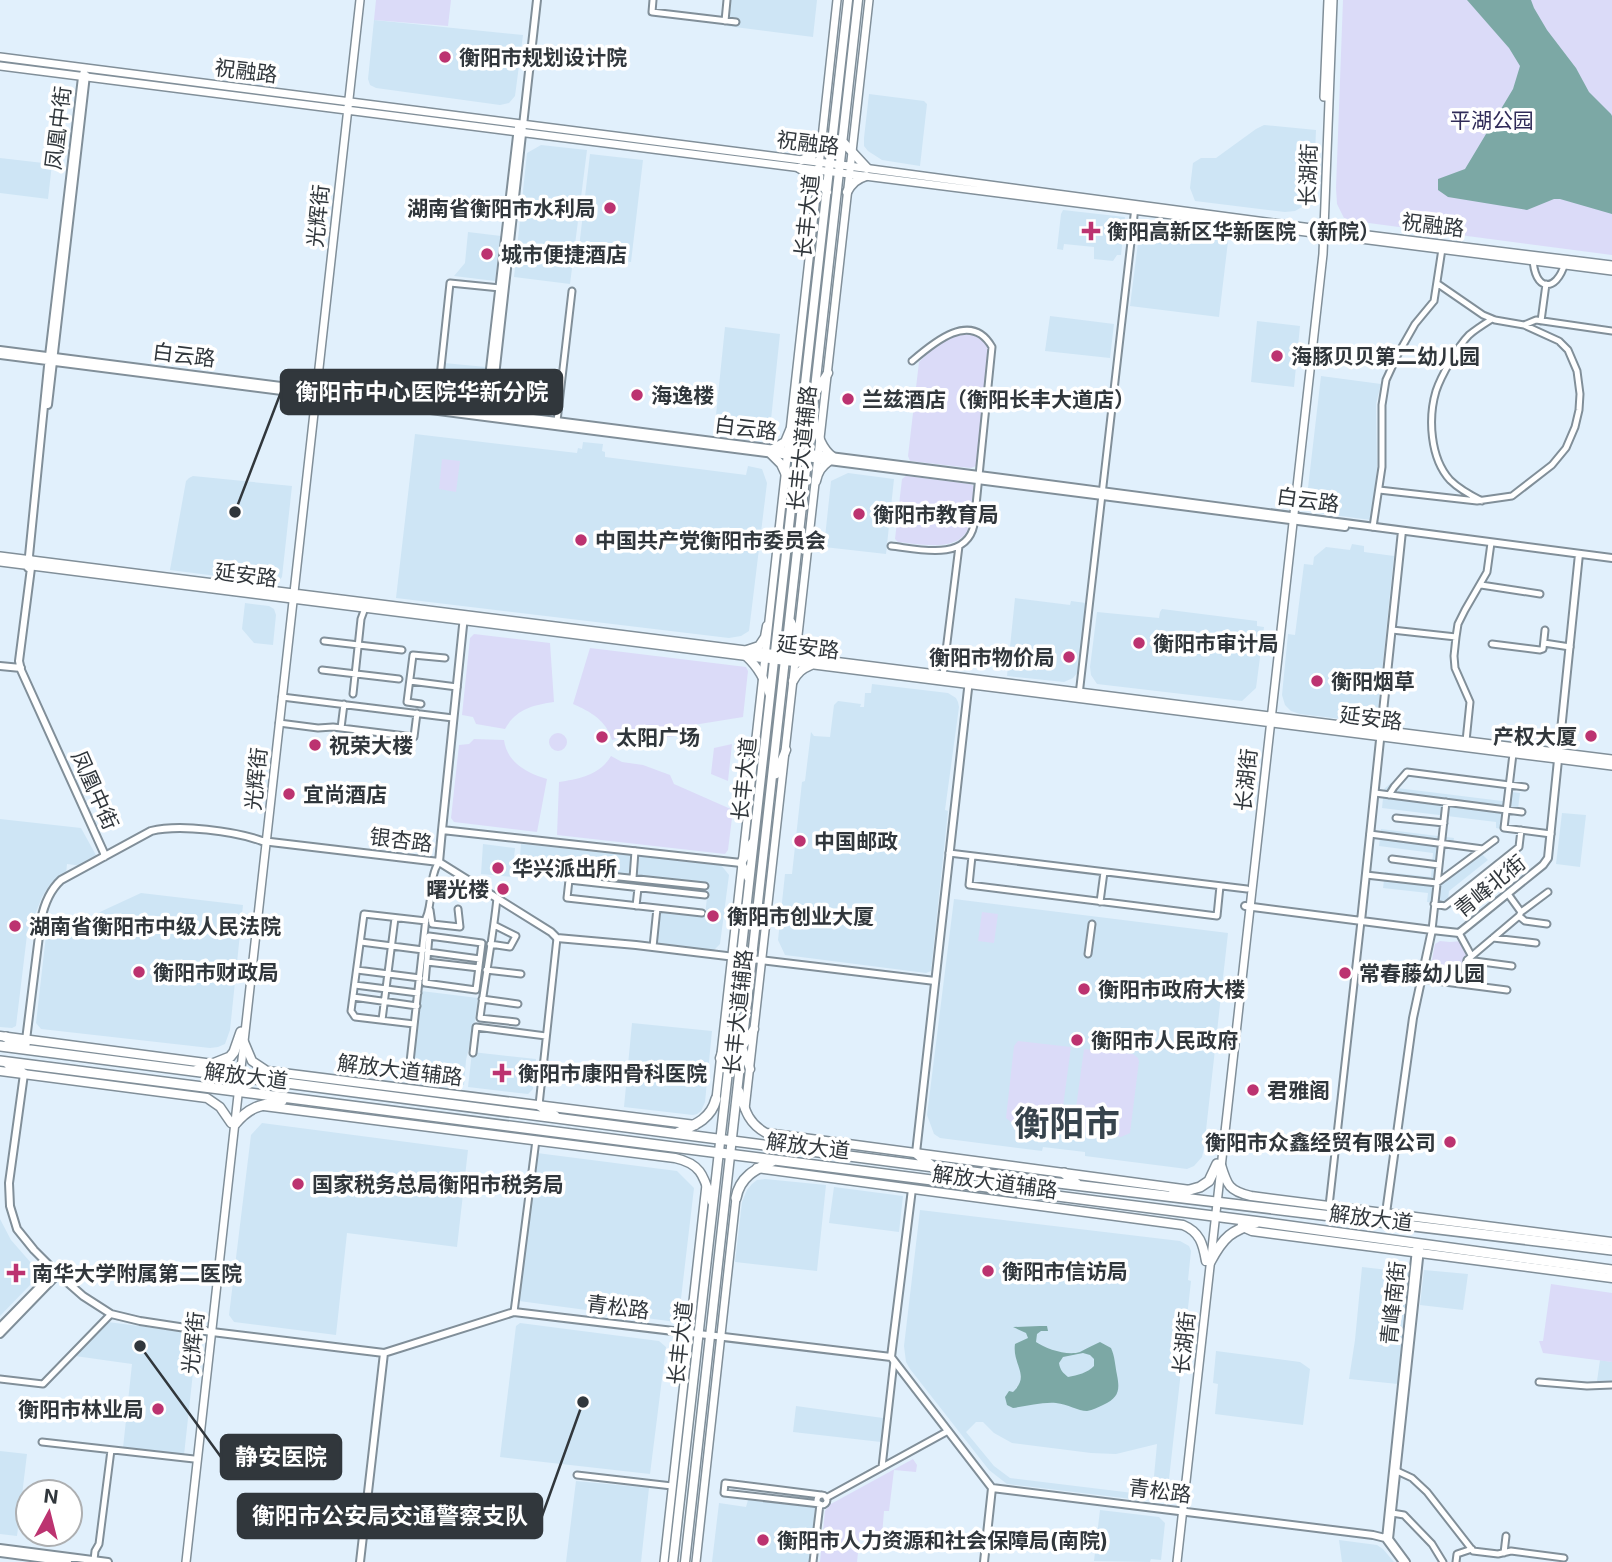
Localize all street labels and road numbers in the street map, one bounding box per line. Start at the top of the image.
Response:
street label: 祝融路 [213,55,279,87]
street label: 凤凰中街 [40,85,76,171]
street label: 祝融路 [775,127,841,159]
street label: 长湖街 [1294,143,1322,207]
street label: 长丰大道 [790,173,824,259]
street label: 光辉街 [302,183,334,249]
street label: 祝融路 [1400,209,1466,241]
street label: 白云路 [151,339,217,371]
street label: 长丰大道辅路 [783,384,821,512]
street label: 白云路 [713,412,779,444]
street label: 白云路 [1275,483,1341,517]
street label: 延安路 [213,559,279,591]
street label: 延安路 [775,631,841,663]
street label: 延安路 [1338,702,1404,734]
street label: 长丰大道 [727,736,761,822]
street label: 光辉街 [240,746,272,812]
street label: 凤凰中街 [66,747,124,833]
street label: 长湖街 [1230,747,1262,813]
street label: 银杏路 [368,824,434,856]
street label: 青峰北街 [1449,850,1531,922]
street label: 长丰大道辅路 [719,948,757,1076]
street label: 解放大道辅路 [336,1050,464,1090]
street label: 解放大道 [203,1058,289,1094]
street label: 解放大道 [765,1128,851,1164]
street label: 解放大道辅路 [931,1161,1059,1203]
street label: 解放大道 [1328,1200,1414,1236]
street label: 青峰南街 [1376,1260,1410,1346]
street label: 青松路 [585,1291,651,1323]
street label: 长丰大道 [663,1300,697,1386]
street label: 光辉街 [177,1310,209,1376]
street label: 长湖街 [1168,1310,1200,1376]
street label: 青松路 [1127,1475,1193,1507]

